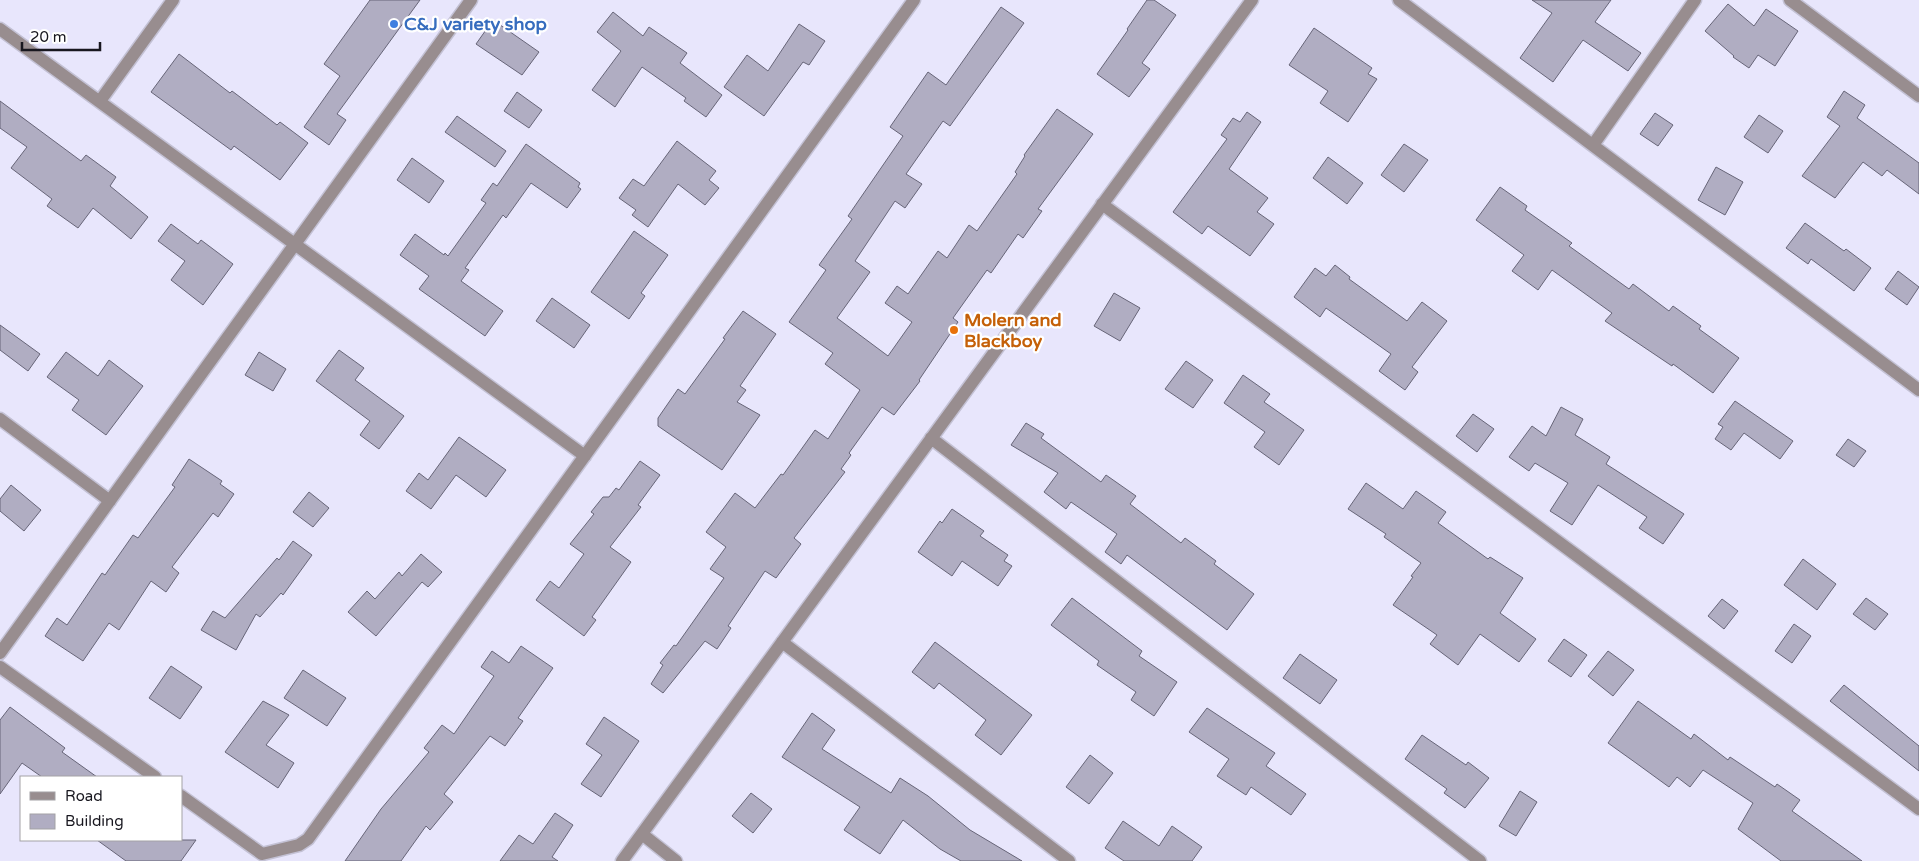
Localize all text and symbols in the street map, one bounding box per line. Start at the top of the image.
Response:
place label: C&J variety shop [404,13,547,35]
marker: C&J variety shop [388,18,400,30]
scale bar [22,20,100,52]
text: 20 m [30,28,67,46]
place label: Molern and Blackboy [964,309,1062,352]
marker: Molern and Blackboy [948,324,960,336]
legend [20,776,182,841]
text: Road [65,787,103,805]
text: Building [65,812,124,830]

